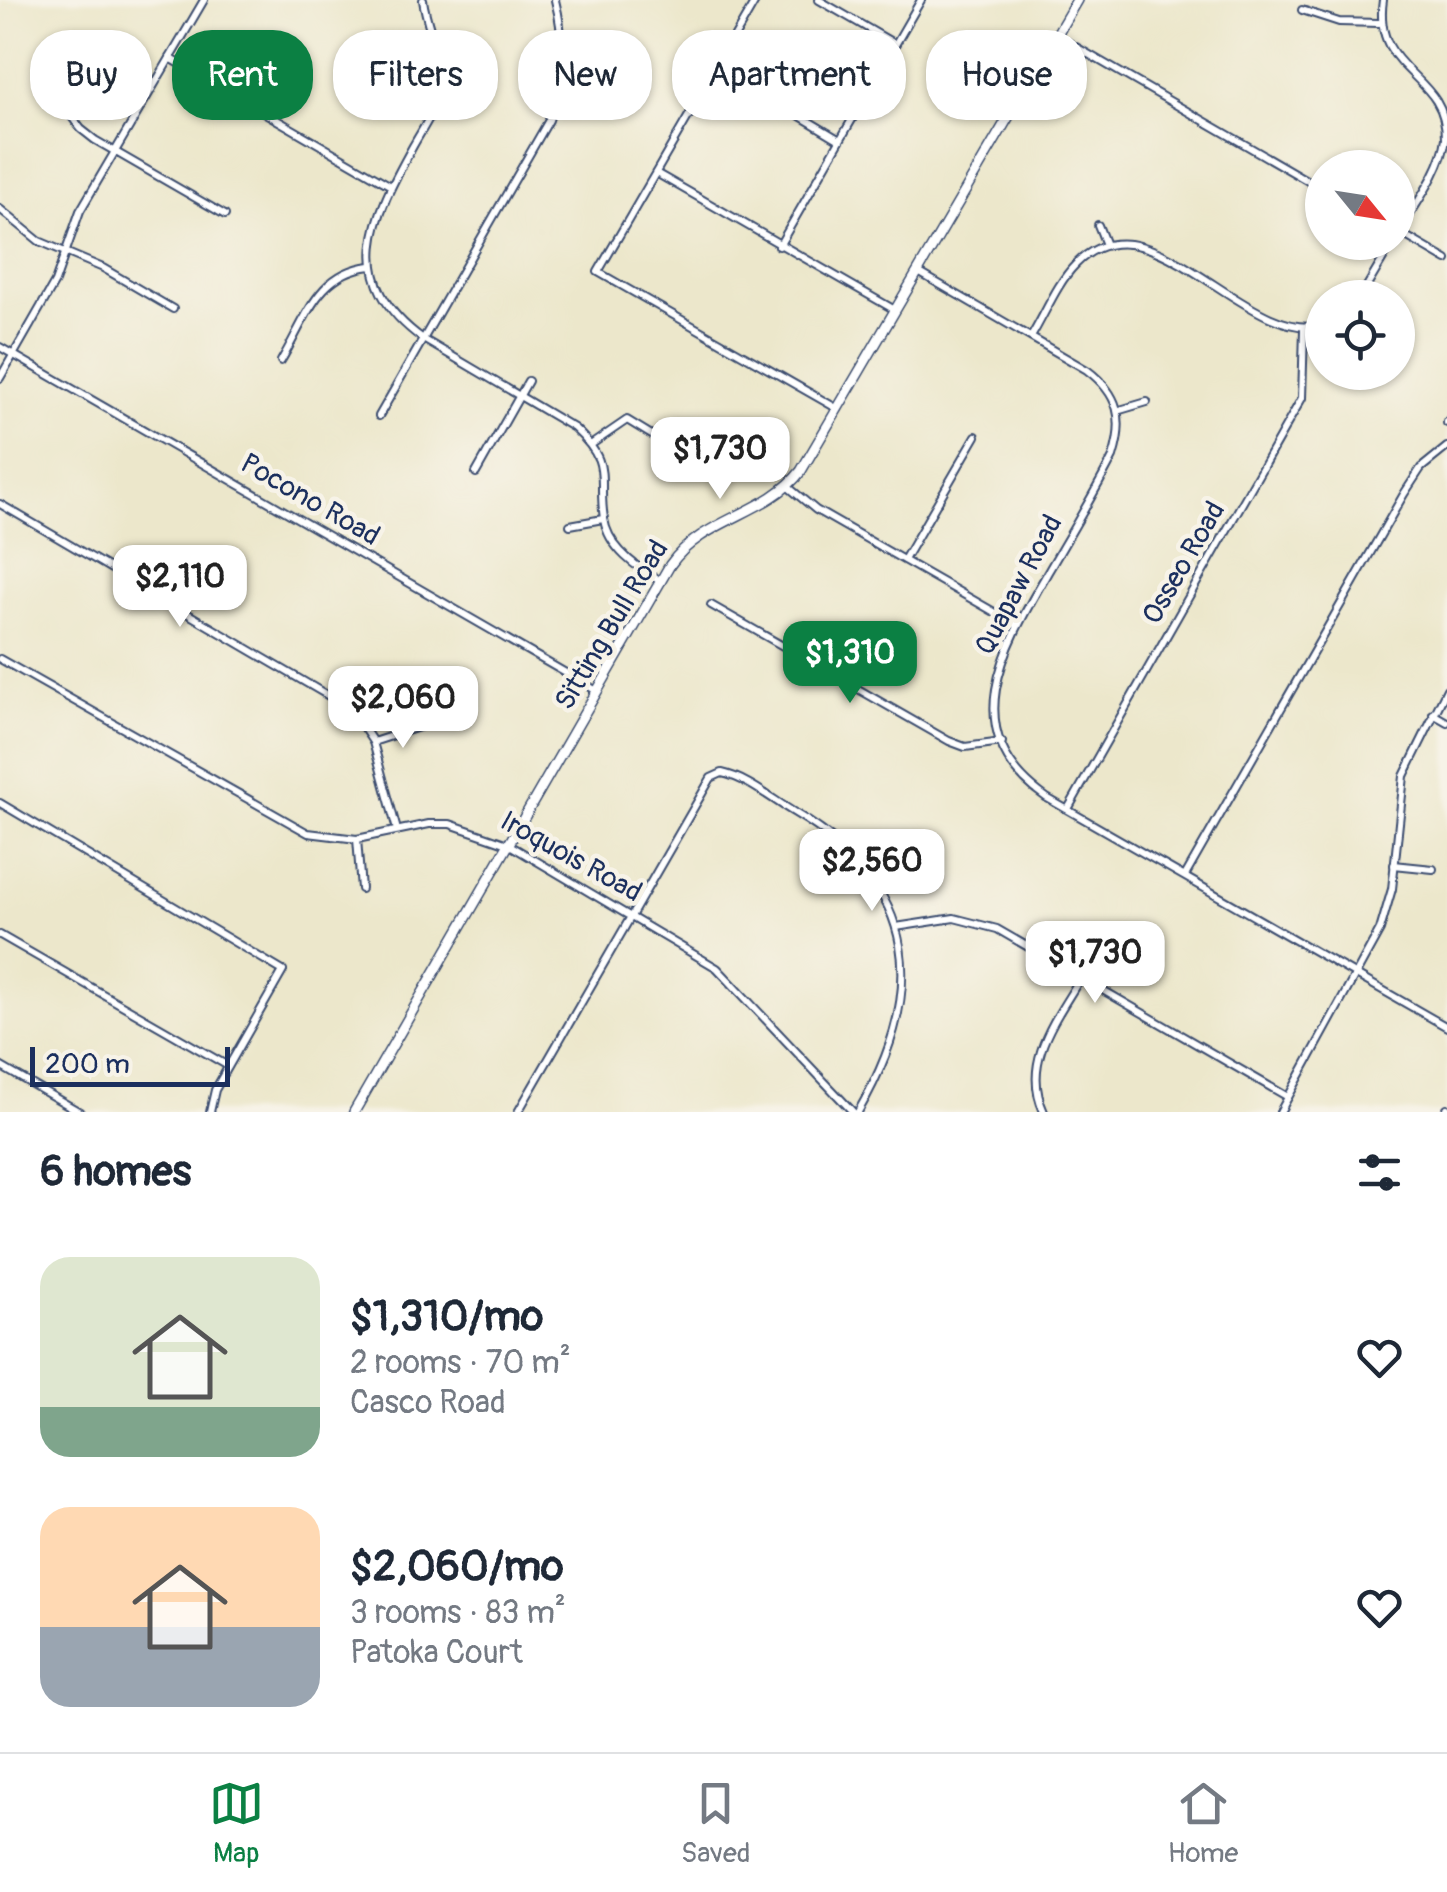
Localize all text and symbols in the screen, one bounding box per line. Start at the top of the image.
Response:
chip: Buy [30,30,152,120]
chip: Rent [172,30,313,120]
chip: Filters [333,30,498,120]
chip: New [518,30,652,120]
chip: Apartment [672,30,906,120]
chip: House [926,30,1087,120]
north arrow [1305,150,1415,260]
map controls [1305,150,1415,390]
button: locate [1305,280,1415,390]
pin: $1,730 [639,417,801,502]
text: $1,730 [673,429,767,469]
street label: Pocono Road [234,446,386,554]
street label: Osseo Road [1135,495,1233,631]
street label: Quapaw Road [968,509,1070,661]
street label: Sitting Bull Road [548,534,676,716]
pin: $2,110 [99,545,261,630]
text: $2,110 [135,557,225,597]
pin: $1,310 [769,621,931,706]
text: $1,310 [805,633,895,673]
pin: $2,060 [322,666,484,751]
text: $2,060 [350,678,456,718]
street label: Iroquois Road [494,804,648,910]
pin: $2,560 [791,829,953,914]
text: $2,560 [821,841,923,881]
pin: $1,730 [1014,921,1176,1006]
text: $1,730 [1048,933,1142,973]
scale bar [30,1042,230,1086]
text: 200 m [45,1047,130,1082]
icon: filters [1352,1145,1407,1200]
text: 6 homes [40,1146,191,1198]
text: $1,310/mo [350,1291,543,1343]
icon: home [120,1297,240,1417]
icon: heart [1352,1330,1407,1385]
text: 2 rooms · 70 m² [350,1343,571,1383]
text: Casco Road [350,1383,506,1423]
text: $2,060/mo [350,1541,564,1593]
icon: home [120,1547,240,1667]
icon: heart [1352,1580,1407,1635]
text: 3 rooms · 83 m² [350,1593,566,1633]
text: Patoka Court [350,1633,523,1673]
tab: Map [209,1776,264,1871]
tab: Saved [681,1776,750,1871]
tab: Home [1168,1776,1238,1871]

